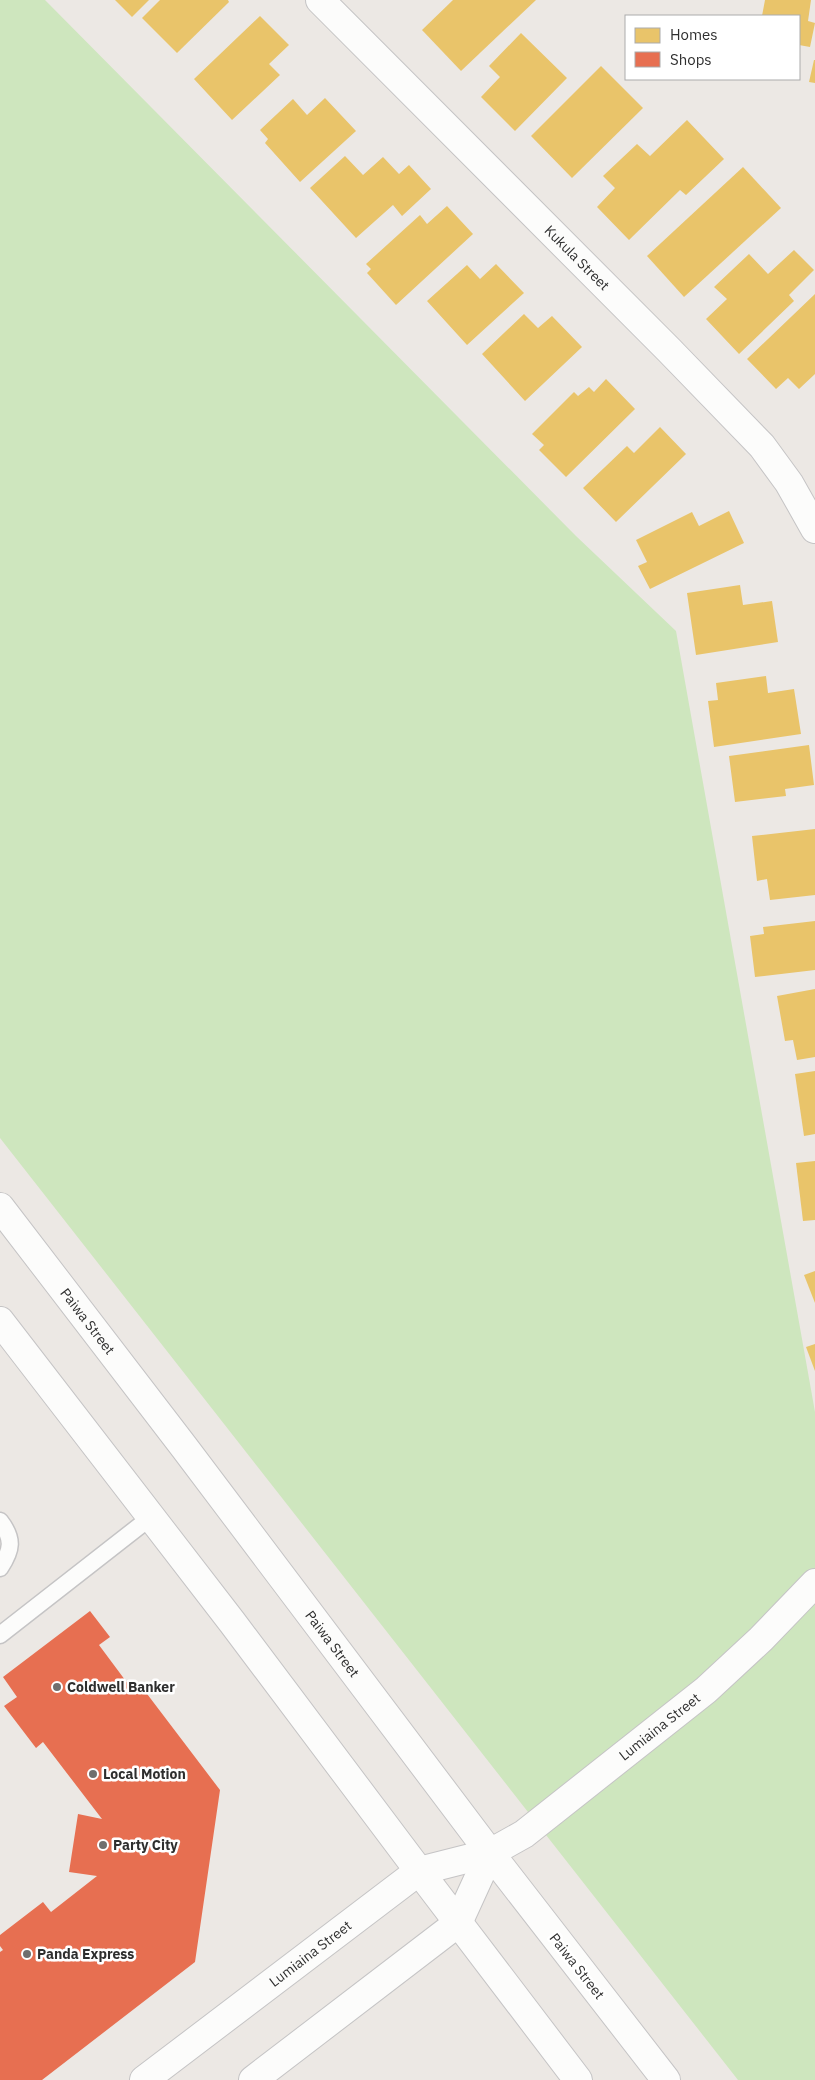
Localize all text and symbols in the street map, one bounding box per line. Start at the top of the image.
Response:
legend [625,15,800,80]
text: Homes [670,25,718,44]
text: Shops [670,50,712,69]
street label: Kukula Street [541,221,613,294]
street label: Paiwa Street [56,1284,119,1358]
street label: Paiwa Street [301,1607,363,1681]
place label: Coldwell Banker [67,1678,175,1696]
marker: Coldwell Banker [51,1681,63,1693]
street label: Lumiaina Street [615,1689,704,1764]
place label: Local Motion [103,1765,186,1783]
marker: Local Motion [87,1768,99,1780]
place label: Party City [113,1836,178,1854]
marker: Party City [97,1839,109,1851]
street label: Lumiaina Street [266,1916,355,1991]
street label: Paiwa Street [546,1929,608,2003]
place label: Panda Express [37,1945,134,1963]
marker: Panda Express [21,1948,33,1960]

